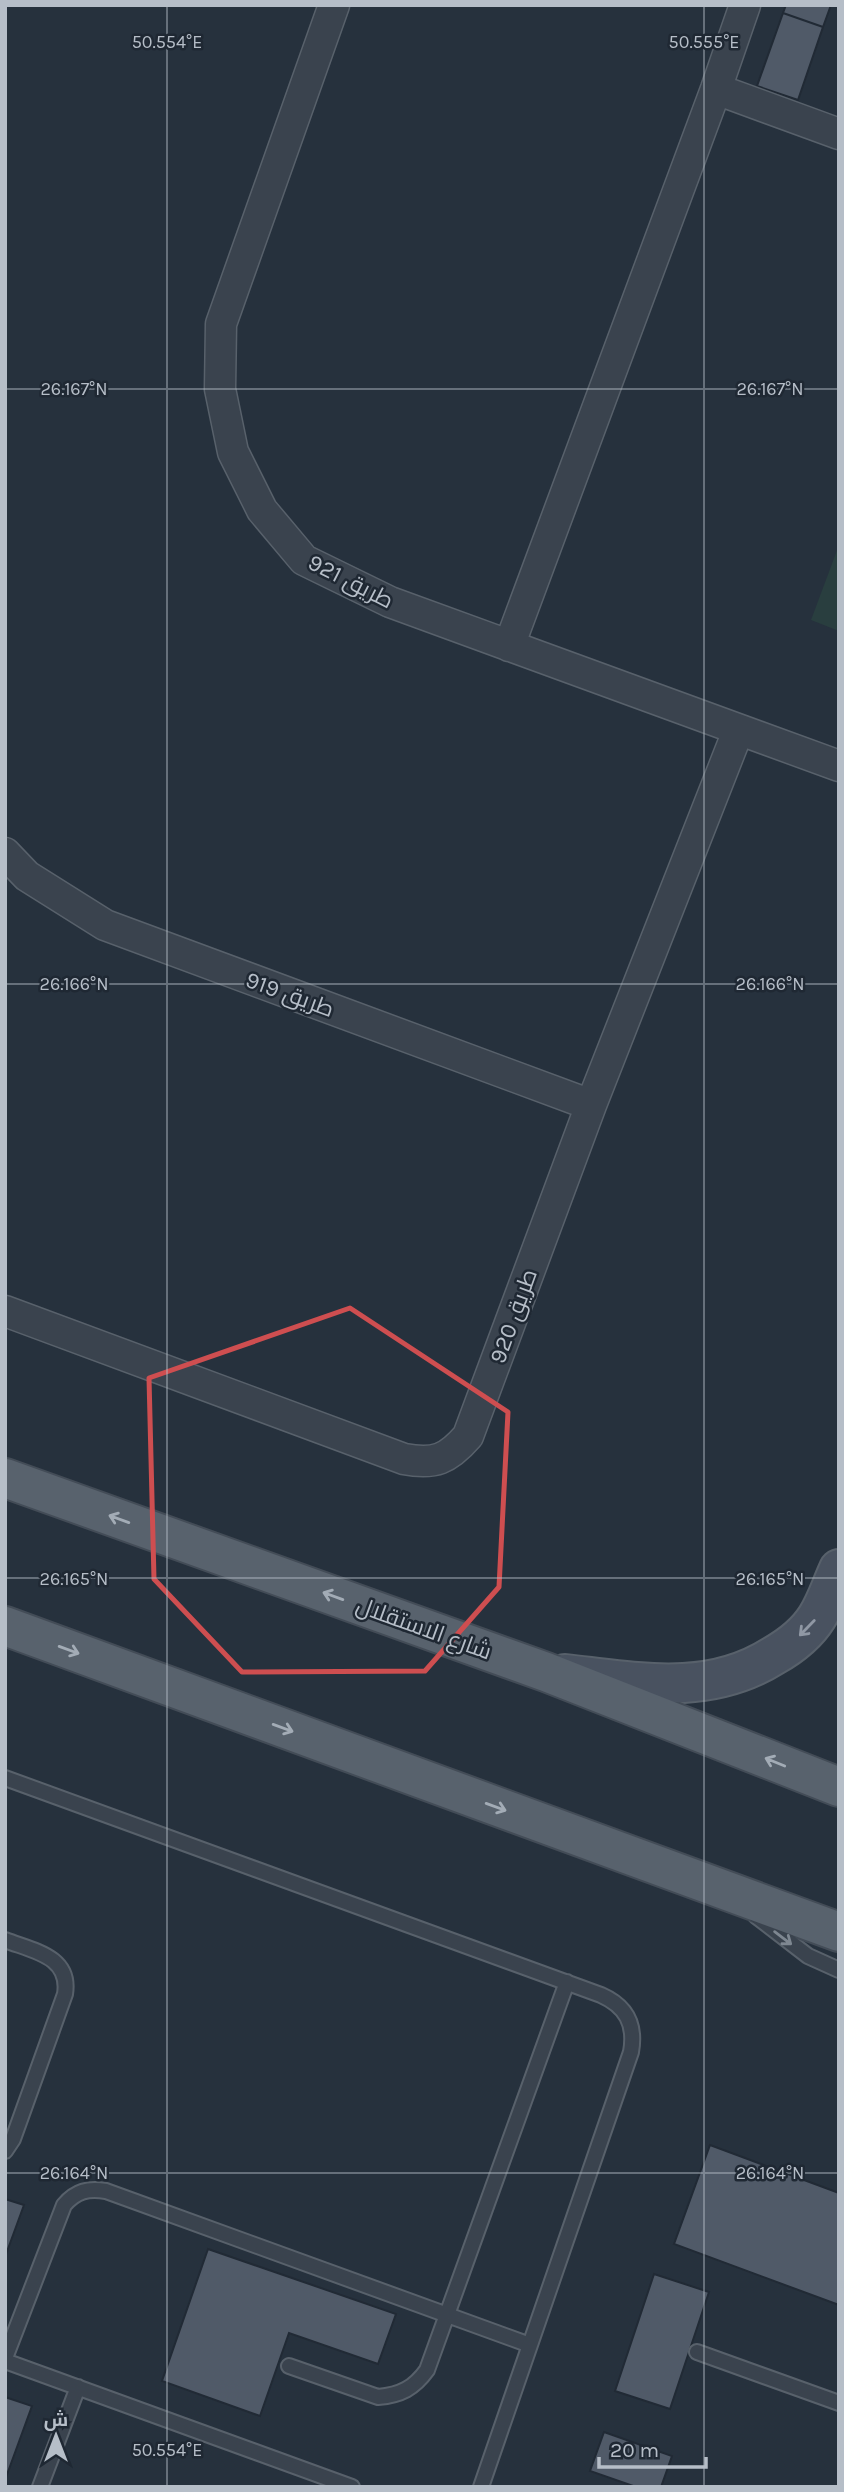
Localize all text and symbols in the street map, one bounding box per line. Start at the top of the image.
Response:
text: 50.554°E [132,31,202,53]
text: 50.555°E [669,31,739,53]
text: 26.167°N [40,378,108,400]
text: 26.167°N [736,378,804,400]
street label: طريق 921 [304,548,398,614]
street label: طريق 919 [242,966,338,1023]
text: 26.166°N [40,973,108,995]
text: 26.166°N [736,973,804,995]
street label: طريق 920 [484,1265,543,1367]
one-way arrow [108,1512,130,1525]
text: 26.165°N [40,1568,108,1590]
text: 26.165°N [736,1568,804,1590]
one-way arrow [323,1588,345,1601]
street label: شارع الاستقلال [352,1591,495,1667]
one-way arrow [798,1619,815,1636]
one-way arrow [58,1644,80,1657]
one-way arrow [271,1723,293,1736]
one-way arrow [765,1755,787,1768]
one-way arrow [485,1802,507,1814]
one-way arrow [773,1931,792,1945]
text: 26.164°N [40,2162,108,2184]
text: 26.164°N [736,2162,804,2184]
north arrow [21,2401,91,2471]
text: ش [44,2409,68,2431]
scale bar [599,2426,706,2470]
text: 20 m [610,2438,659,2462]
text: 50.554°E [132,2439,202,2461]

